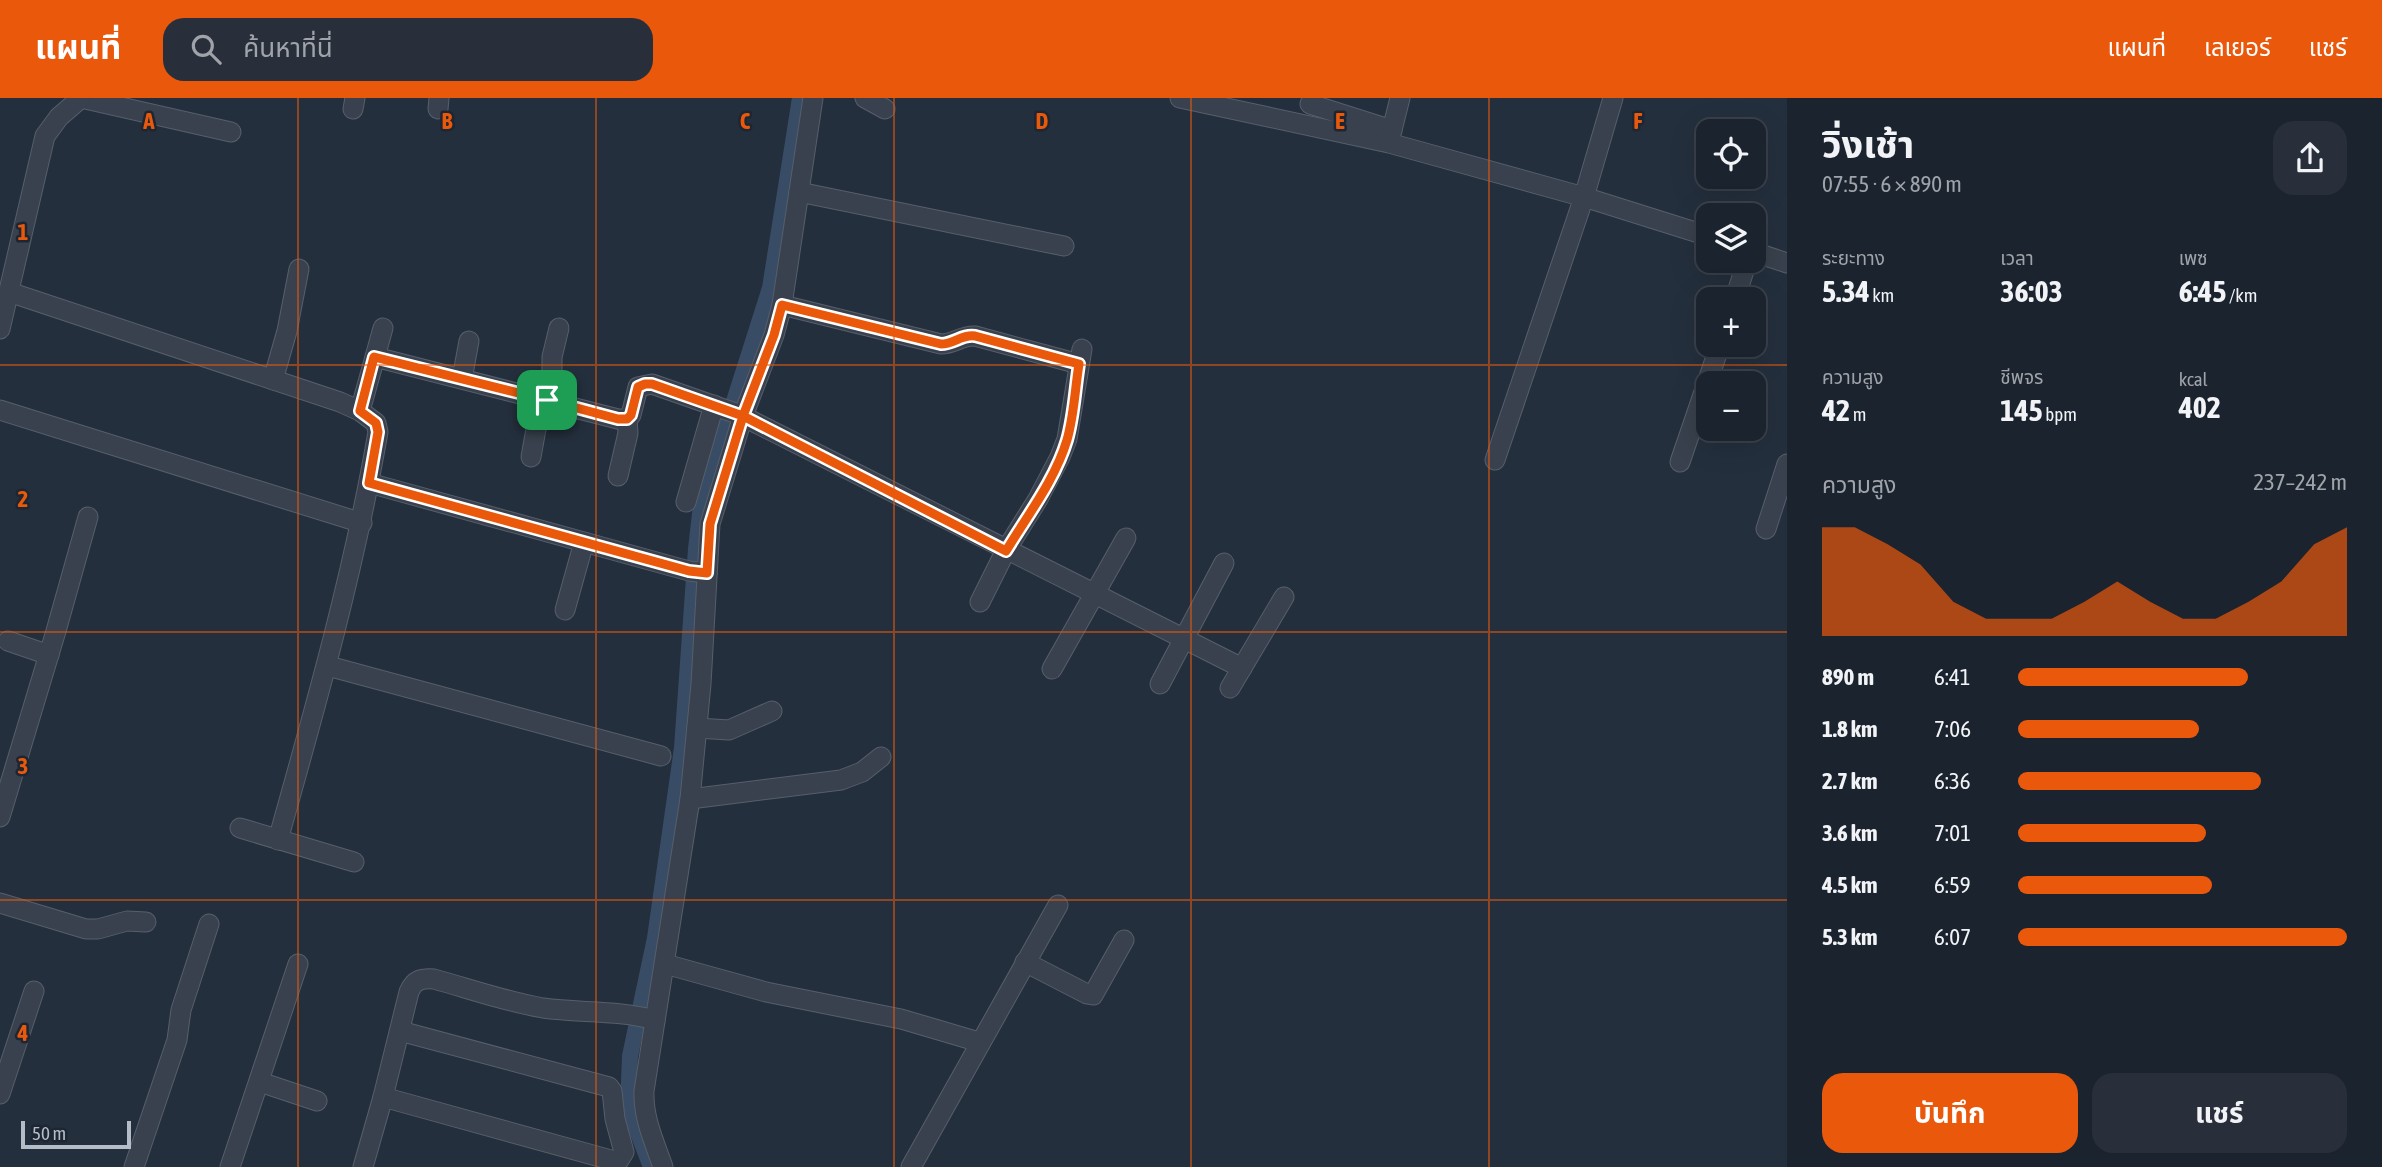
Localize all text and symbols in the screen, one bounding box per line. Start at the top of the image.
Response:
search box [163,18,653,81]
text: แผนที่ [35,28,121,66]
icon: search [187,30,225,68]
text: ค้นหาที่นี่ [243,33,333,63]
text: แผนที่ [2108,34,2166,61]
text: เลเยอร์ [2204,34,2271,61]
text: แชร์ [2309,34,2347,61]
text: A [142,108,155,134]
text: B [442,108,453,134]
text: C [740,108,751,134]
text: D [1036,108,1049,134]
text: E [1335,108,1345,134]
text: F [1633,108,1643,134]
map controls [1696,119,1766,441]
button: locate [1696,119,1766,189]
button: share [2273,121,2347,195]
text: วิ่งเช้า [1822,123,1914,166]
text: 07:55 · 6 × 890 m [1822,171,1962,197]
button: layers [1696,203,1766,273]
text: 1 [18,219,29,245]
text: ระยะทาง [1822,247,1885,269]
text: เวลา [2000,247,2034,269]
text: เพซ [2179,247,2208,269]
text: 5.34 [1822,274,1870,308]
text: 36:03 [2000,274,2063,308]
text: 6:45 [2179,274,2226,308]
text: km [1870,284,1894,306]
text: /km [2226,284,2257,306]
button: + [1696,287,1766,357]
text: ความสูง [1822,366,1883,388]
text: ชีพจร [2000,366,2043,388]
text: kcal [2179,368,2208,390]
pin [517,370,577,430]
button: − [1696,371,1766,441]
icon: arrive [528,381,566,419]
text: 402 [2179,390,2221,424]
text: 42 [1822,393,1850,427]
text: 145 [2000,393,2043,427]
text: m [1850,403,1867,425]
text: bpm [2043,403,2077,425]
text: 237–242 m [2253,469,2347,495]
text: ความสูง [1822,472,1896,498]
text: 2 [18,486,28,512]
text: 890 m [1822,664,1874,690]
text: 6:41 [1934,664,1971,690]
text: 1.8 km [1822,716,1878,742]
text: 7:06 [1934,716,1971,742]
text: 3 [18,753,28,779]
text: 2.7 km [1822,768,1878,794]
text: 6:36 [1934,768,1971,794]
text: 3.6 km [1822,820,1878,846]
text: 7:01 [1934,820,1971,846]
text: 4.5 km [1822,872,1878,898]
text: 6:59 [1934,872,1971,898]
text: 5.3 km [1822,924,1878,950]
text: 6:07 [1934,924,1971,950]
text: 4 [17,1020,29,1046]
button: บันทึก [1822,1073,2078,1153]
button: แชร์ [2092,1073,2347,1153]
scale bar [21,1118,131,1150]
text: 50 m [32,1122,66,1144]

